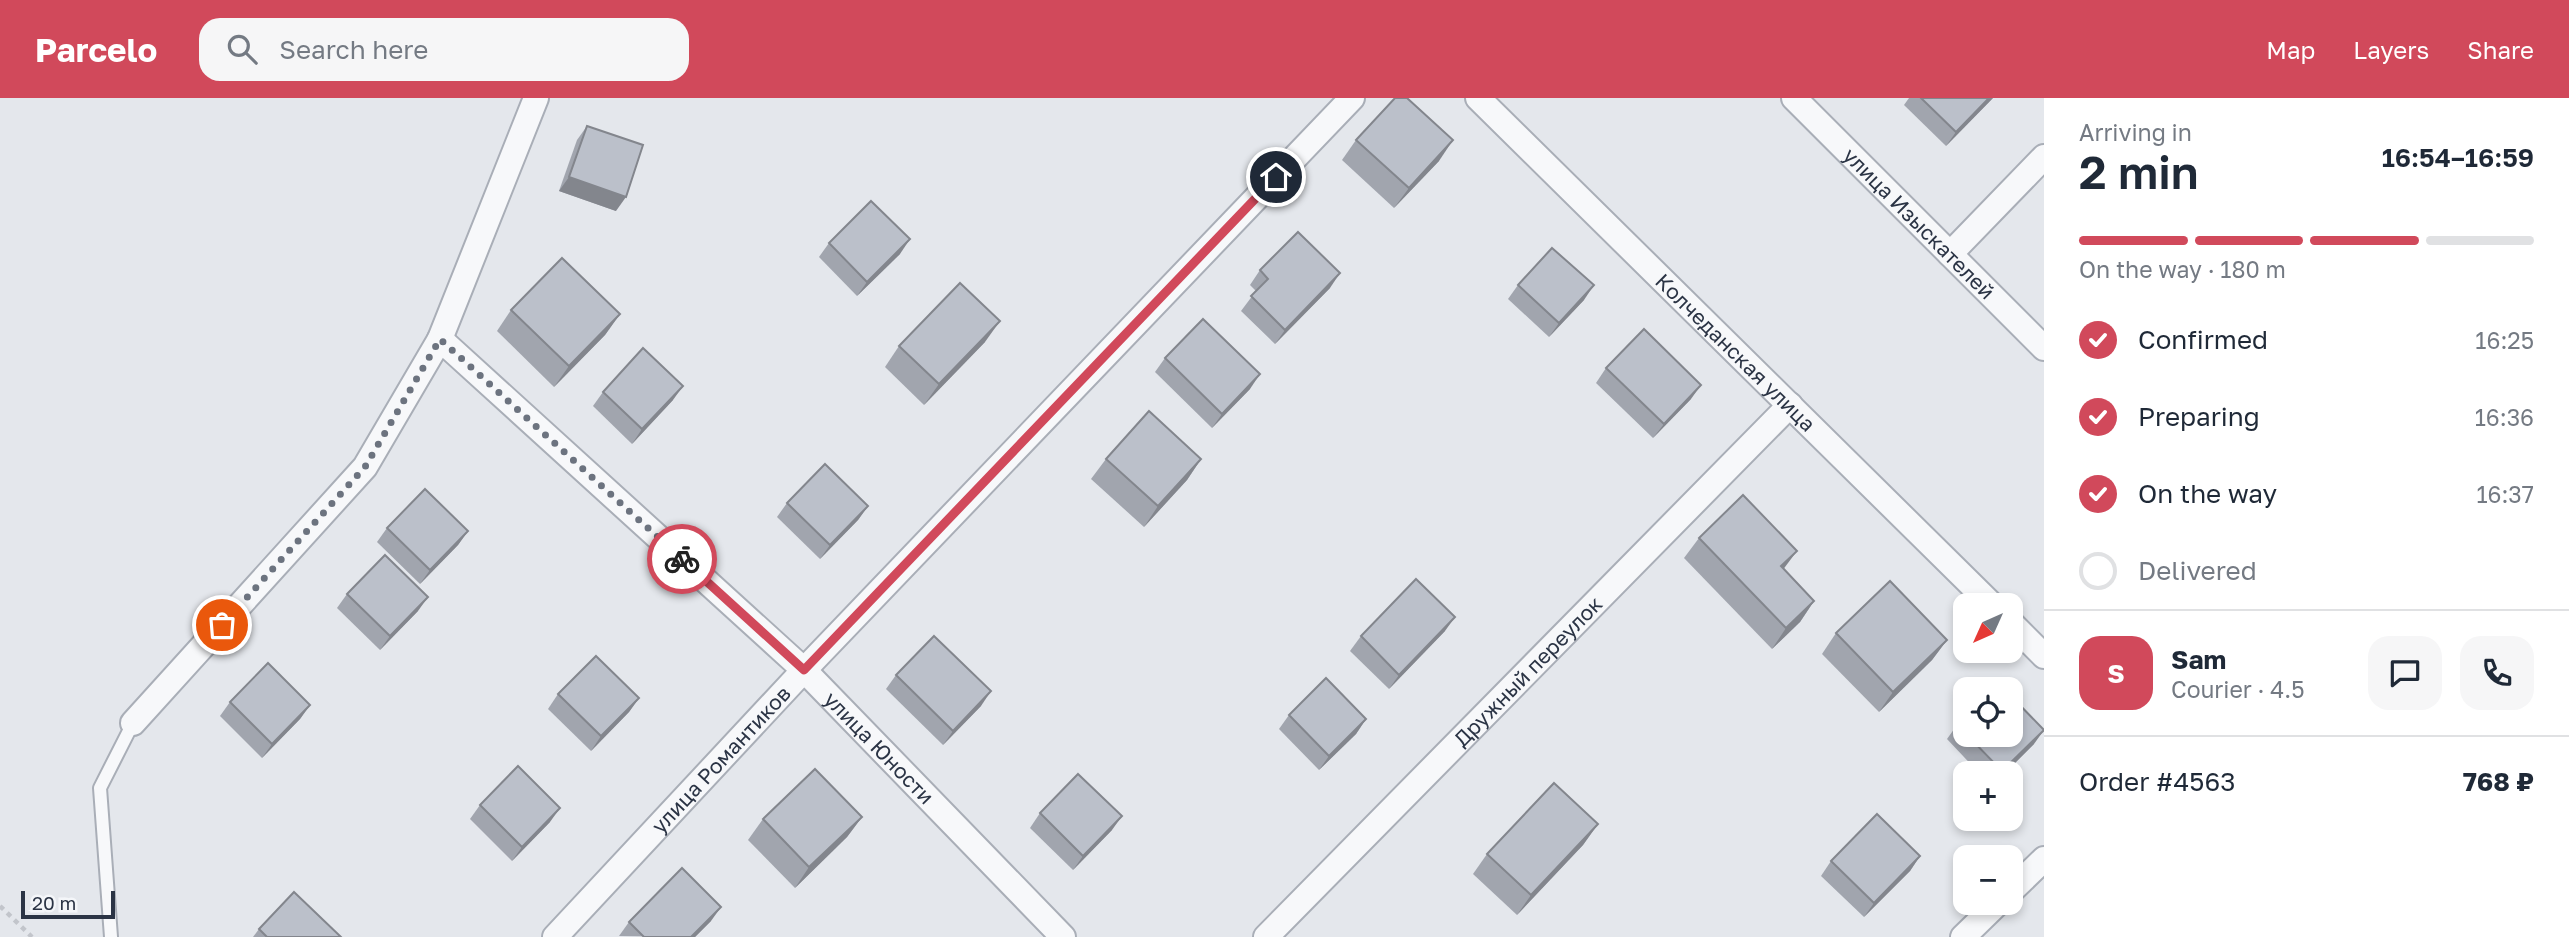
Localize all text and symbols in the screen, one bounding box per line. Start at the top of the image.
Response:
search box [199,18,689,81]
text: Parcelo [35,30,157,69]
icon: search [223,30,261,68]
text: Search here [279,34,428,65]
text: Map [2266,35,2315,64]
text: Layers [2353,35,2429,64]
text: Share [2467,35,2534,64]
text: Arriving in [2079,118,2192,146]
street label: улица Изыскателей [1838,142,2000,304]
text: 16:54–16:59 [2382,142,2534,173]
text: 2 min [2079,144,2199,199]
pin [1246,147,1306,207]
icon: home [1257,158,1295,196]
text: On the way · 180 m [2079,255,2286,283]
street label: Колчеданская улица [1650,268,1821,437]
icon: check [2079,321,2117,359]
text: Confirmed [2138,324,2268,355]
text: 16:25 [2475,326,2534,354]
icon: check [2079,398,2117,436]
text: Preparing [2138,401,2260,432]
text: 16:36 [2475,403,2534,431]
icon: check [2079,475,2117,513]
text: On the way [2138,478,2277,509]
text: 16:37 [2476,480,2534,508]
courier [647,524,717,594]
icon: bike [663,540,701,578]
text: Delivered [2138,555,2257,586]
street label: Дружный переулок [1448,591,1607,752]
north arrow [1953,593,2023,663]
map controls [1953,593,2023,915]
pin [192,595,252,655]
icon: bag [203,606,241,644]
button: chat [2368,636,2442,710]
button: phone [2460,636,2534,710]
text: Sam [2171,644,2226,675]
text: S [2107,658,2125,689]
text: Courier · 4.5 [2171,675,2304,703]
button: locate [1953,677,2023,747]
street label: улица Романтиков [646,680,796,838]
street label: улица Юности [819,686,940,809]
button: + [1953,761,2023,831]
text: Order #4563 [2079,766,2235,797]
text: 768 ₽ [2463,766,2534,797]
button: − [1953,845,2023,915]
scale bar [21,888,116,920]
text: 20 m [32,891,76,914]

